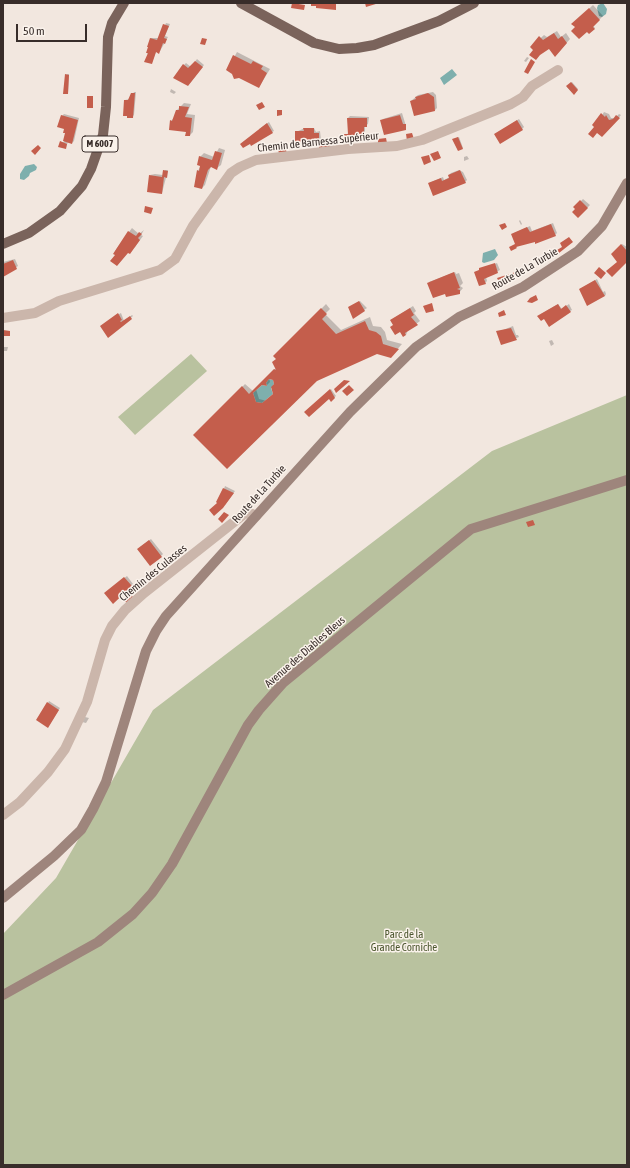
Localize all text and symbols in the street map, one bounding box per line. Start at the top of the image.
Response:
scale bar [18,16,89,42]
text: 50 m [23,24,45,38]
street label: Chemin de Barnessa Supérieur [257,129,379,155]
road number: M 6007 [82,136,118,152]
street label: Route de La Turbie [490,245,560,293]
street label: Route de La Turbie [229,462,289,526]
street label: Chemin des Culasses [117,542,189,604]
street label: Avenue des Diables Bleus [262,614,348,690]
park label: Parc de la Grande Corniche [371,928,437,954]

